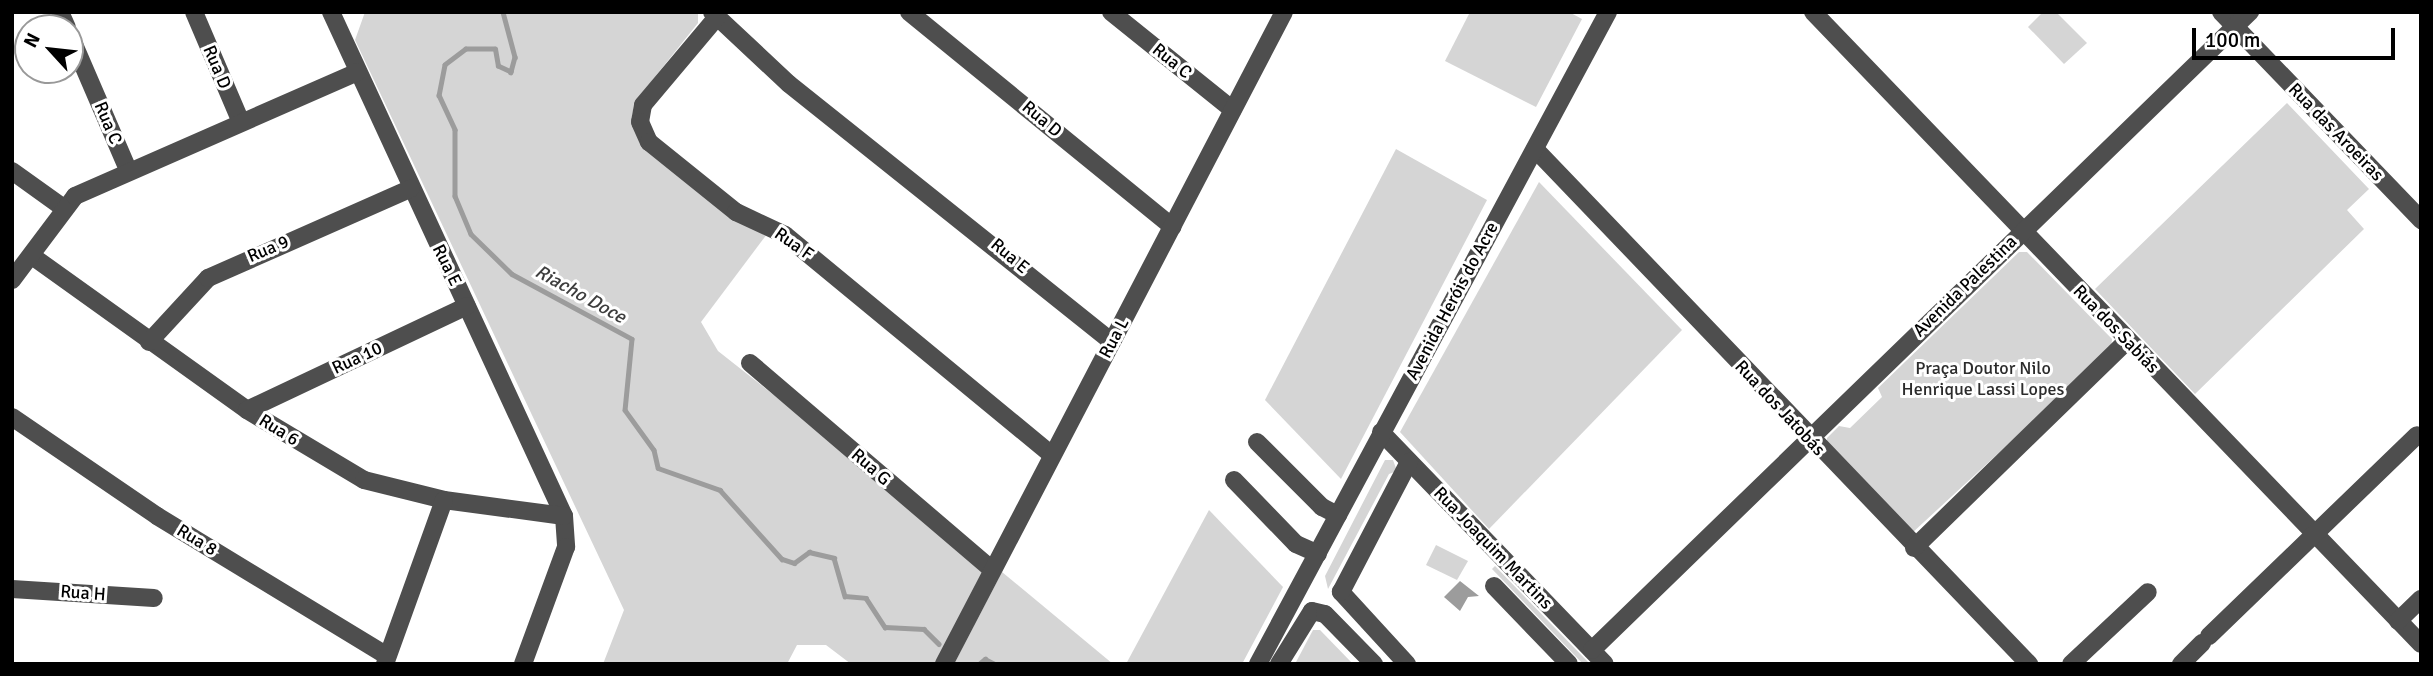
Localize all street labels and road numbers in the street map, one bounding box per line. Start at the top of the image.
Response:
street label: Rua C [1148,39,1196,83]
street label: Rua D [198,42,236,92]
street label: Rua das Aroeiras [2284,79,2388,185]
street label: Rua D [1018,96,1066,142]
street label: Rua C [89,98,127,148]
street label: Avenida Heróis do Acre [1401,218,1503,384]
street label: Rua F [770,223,818,265]
street label: Rua 9 [244,231,292,267]
street label: Avenida Palestina [1909,231,2021,341]
street label: Rua E [986,234,1034,278]
street label: Rua E [428,241,466,289]
street label: Rua dos Sabiás [2068,280,2164,378]
street label: Rua L [1094,314,1134,362]
street label: Rua 10 [329,337,385,379]
street label: Rua dos Jatobás [1730,356,1830,460]
street label: Rua 6 [255,409,303,451]
street label: Rua G [847,444,895,490]
street label: Rua Joaquim Martins [1429,482,1557,614]
street label: Rua 8 [173,520,221,560]
street label: Rua H [60,581,106,605]

